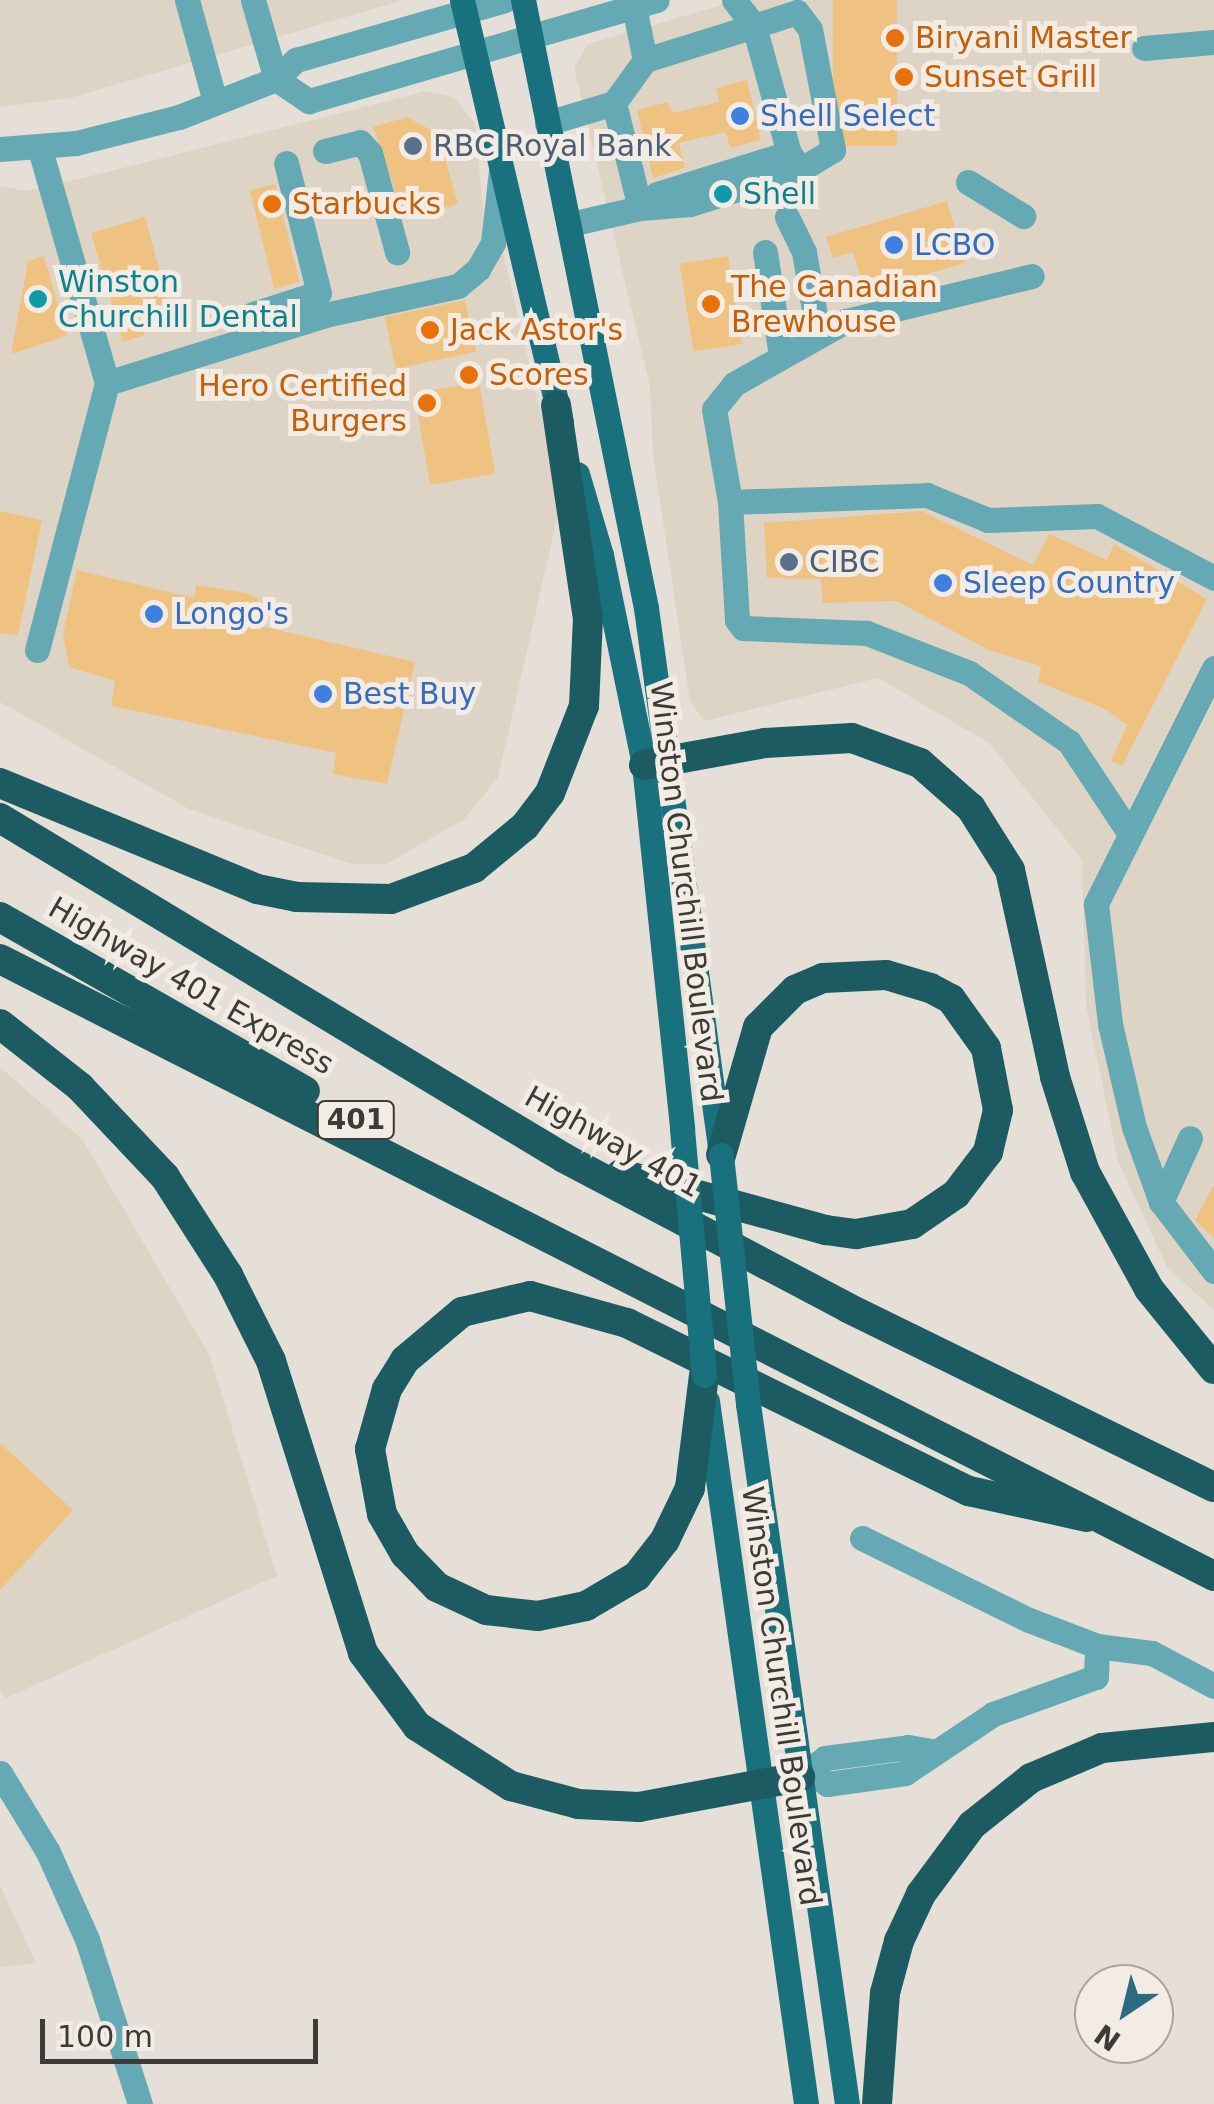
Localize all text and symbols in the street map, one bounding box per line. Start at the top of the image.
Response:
place label: Biryani Master [915,20,1132,56]
marker: Biryani Master [884,27,906,49]
place label: Sunset Grill [924,59,1097,95]
marker: Sunset Grill [893,66,915,88]
place label: Shell Select [760,98,935,134]
marker: Shell Select [729,105,751,127]
place label: RBC Royal Bank [433,128,672,164]
marker: RBC Royal Bank [402,135,424,157]
place label: Shell [743,176,816,212]
marker: Shell [712,183,734,205]
place label: Starbucks [292,186,441,222]
marker: Starbucks [261,193,283,215]
place label: LCBO [914,227,995,263]
marker: LCBO [883,234,905,256]
place label: Winston Churchill Dental [58,264,298,334]
place label: The Canadian Brewhouse [731,269,938,340]
marker: Winston Churchill Dental [27,288,49,310]
marker: The Canadian Brewhouse [700,293,722,315]
place label: Jack Astor's [450,312,623,348]
marker: Jack Astor's [419,319,441,341]
place label: Scores [489,357,589,393]
marker: Scores [458,364,480,386]
place label: Hero Certified Burgers [198,368,407,438]
marker: Hero Certified Burgers [416,392,438,414]
place label: CIBC [809,544,880,580]
marker: CIBC [778,551,800,573]
place label: Sleep Country [963,565,1175,601]
marker: Sleep Country [932,572,954,594]
place label: Longo's [174,596,289,632]
marker: Longo's [143,603,165,625]
place label: Best Buy [343,676,476,712]
street label: Winston Churchill Boulevard [642,680,730,1104]
marker: Best Buy [312,683,334,705]
street label: Highway 401 Express [42,890,340,1082]
street label: Highway 401 [518,1079,708,1205]
road number: 401 [316,1097,396,1143]
street label: Winston Churchill Boulevard [734,1484,828,1908]
north arrow [1074,1964,1174,2064]
scale bar [45,1999,322,2061]
text: N [1089,2017,1127,2058]
text: 100 m [57,2019,153,2054]

